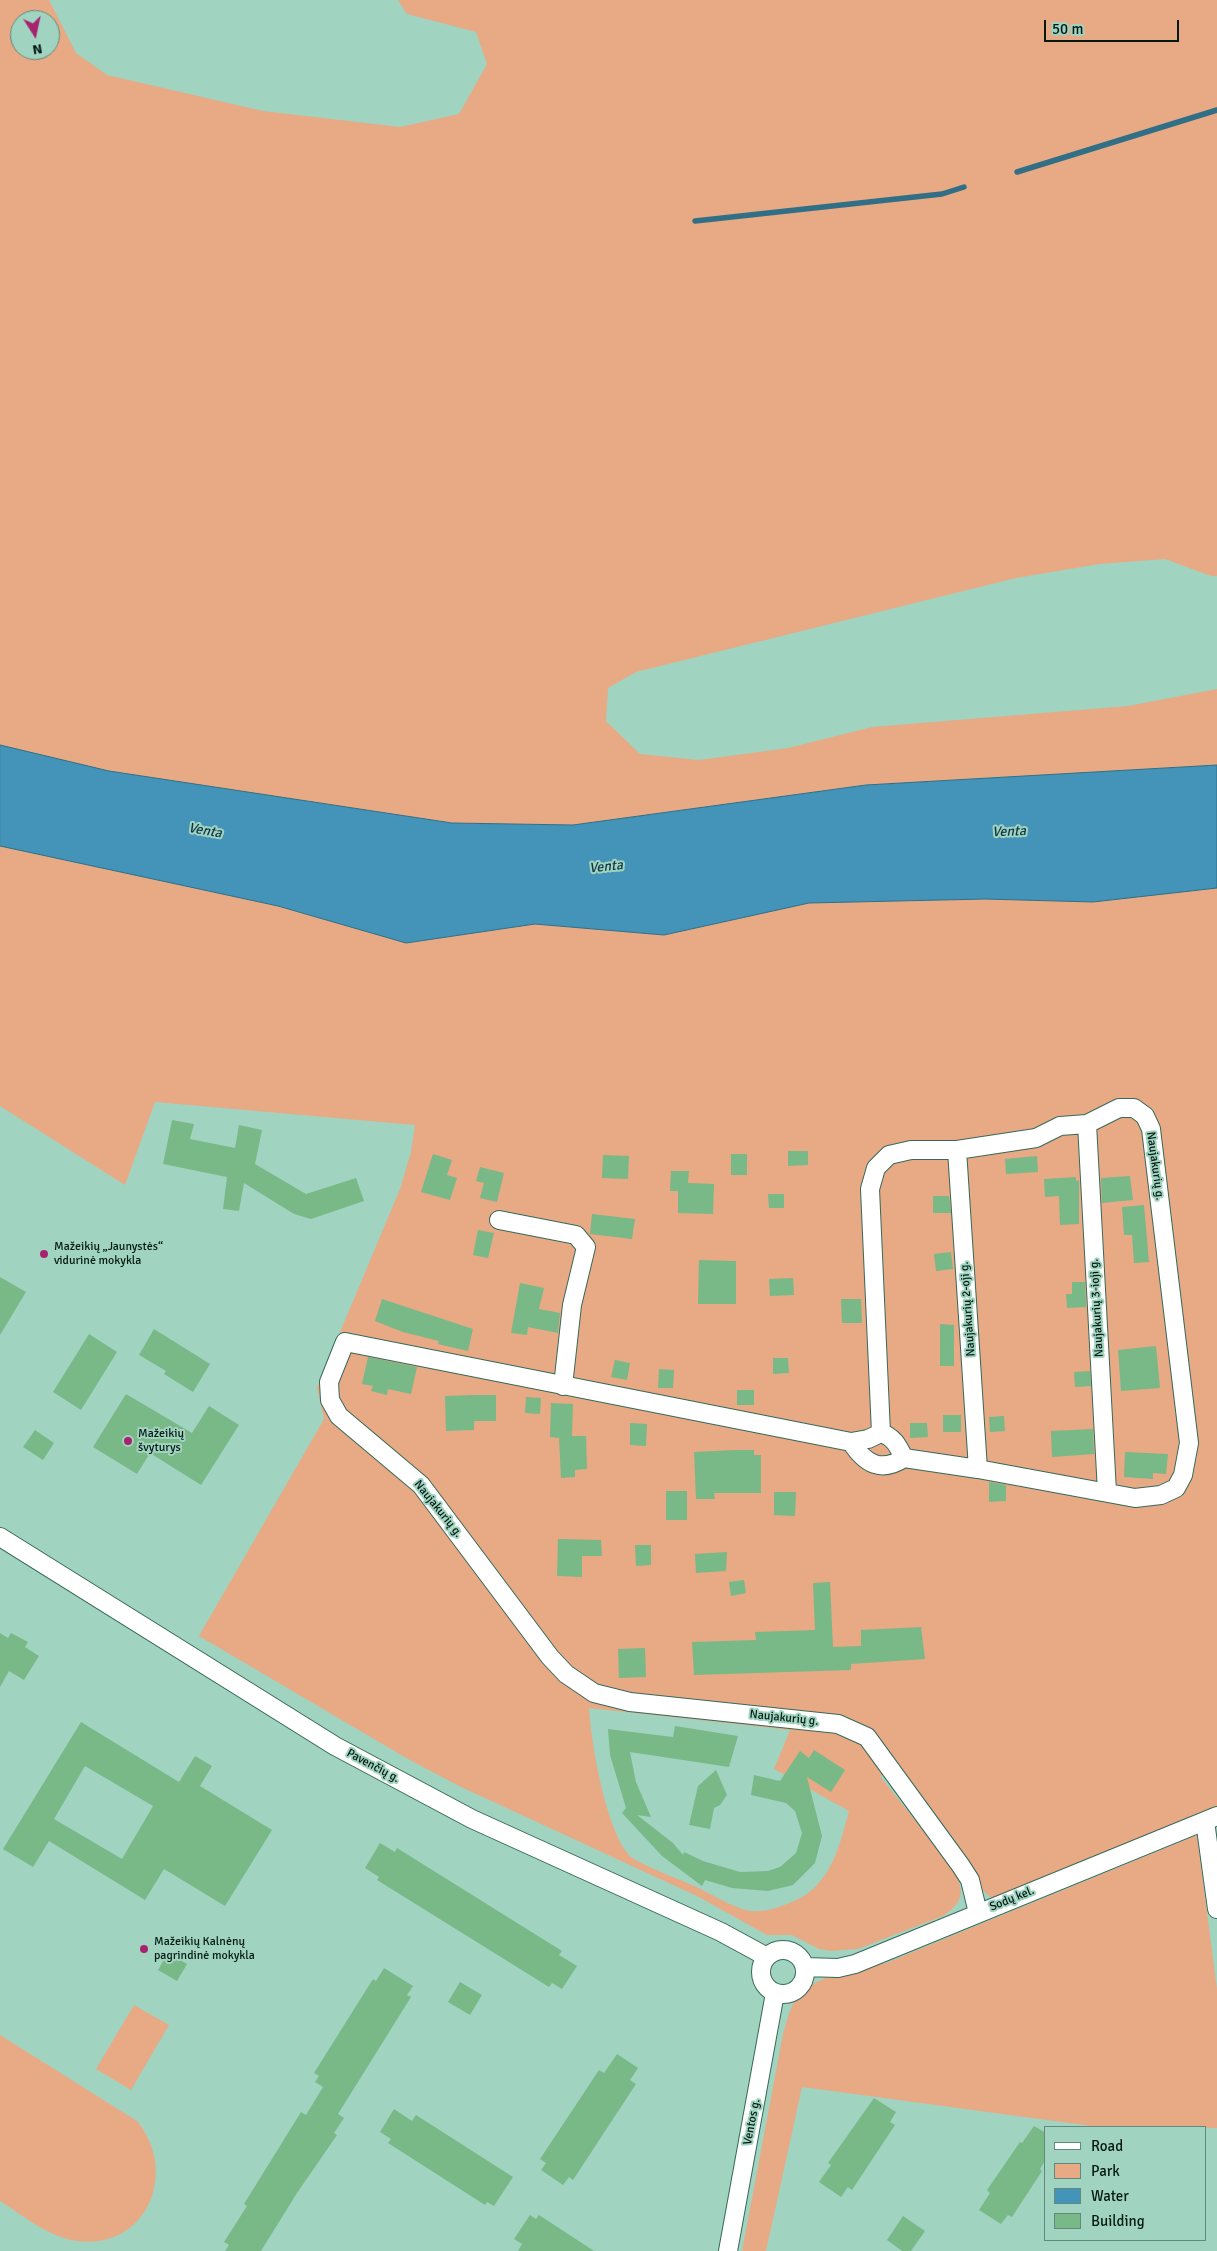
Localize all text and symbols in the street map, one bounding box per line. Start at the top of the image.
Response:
north arrow [10,10,60,60]
scale bar [1047,10,1182,42]
text: 50 m [1052,20,1083,38]
text: N [31,40,44,58]
water label: Venta [187,820,223,842]
water label: Venta [992,823,1026,841]
water label: Venta [588,857,624,877]
street label: Naujakurių g. [1143,1131,1167,1201]
place label: Mažeikių „Jaunystės“ vidurinė mokykla [54,1240,163,1268]
marker: Mažeikių „Jaunystės“ vidurinė mokykla [38,1248,50,1260]
street label: Naujakurių 3-ioji g. [1087,1258,1107,1358]
street label: Naujakurių 2-oji g. [957,1261,979,1357]
place label: Mažeikių švyturys [138,1427,184,1455]
marker: Mažeikių švyturys [122,1435,134,1447]
street label: Naujakurių g. [411,1478,465,1540]
street label: Naujakurių g. [749,1707,819,1729]
street label: Pavenčių g. [344,1746,402,1786]
street label: Sodų kel. [988,1884,1036,1914]
place label: Mažeikių Kalnėnų pagrindinė mokykla [154,1935,255,1963]
marker: Mažeikių Kalnėnų pagrindinė mokykla [138,1943,150,1955]
street label: Ventos g. [740,2098,764,2146]
legend [1044,2126,1207,2241]
text: Road [1091,2137,1123,2155]
text: Park [1091,2162,1120,2180]
text: Water [1091,2187,1129,2205]
text: Building [1091,2212,1145,2230]

